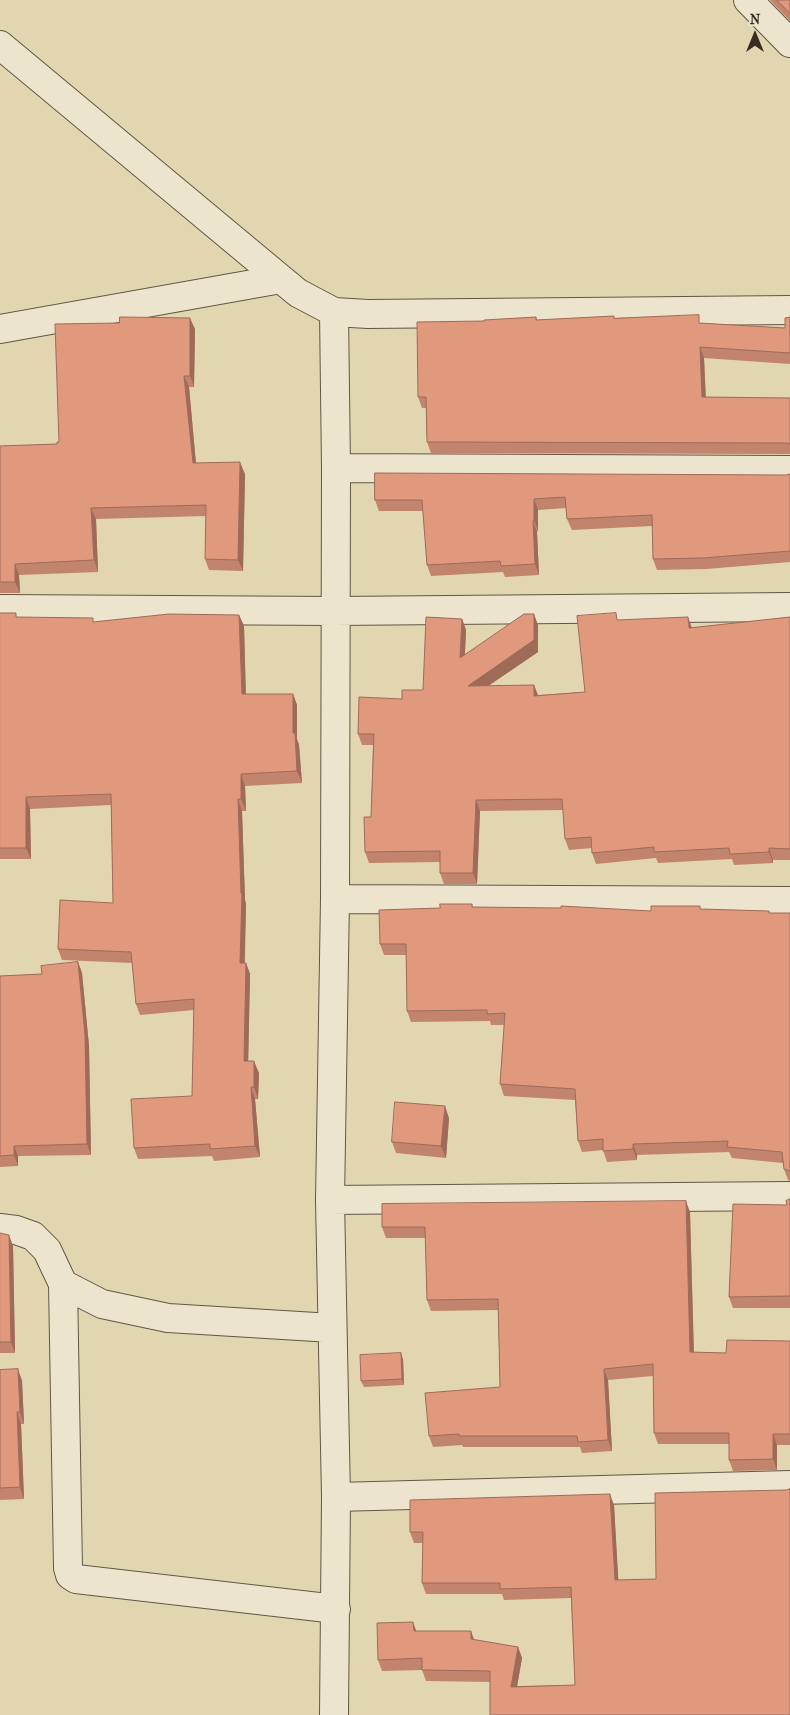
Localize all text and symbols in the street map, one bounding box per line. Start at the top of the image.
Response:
north arrow [730,10,780,60]
text: N [750,11,760,28]

